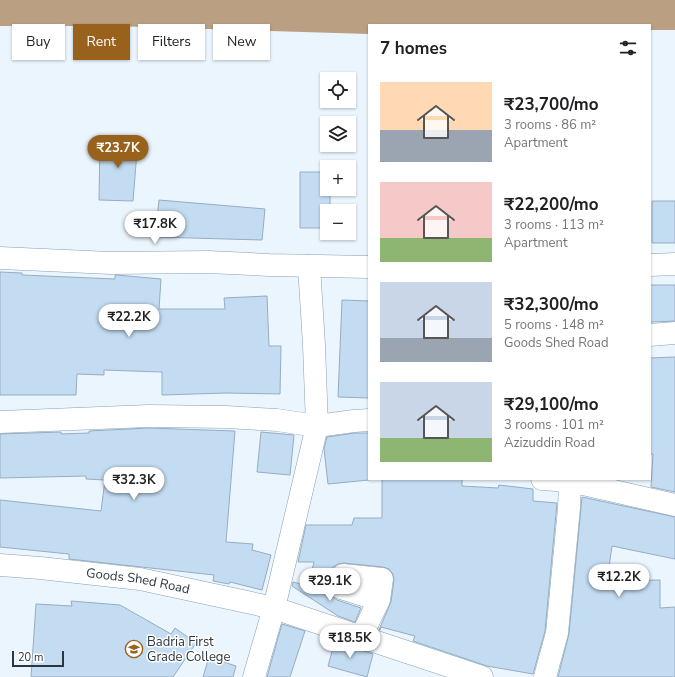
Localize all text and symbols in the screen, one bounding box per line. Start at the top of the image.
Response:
chip: Buy [12,24,65,60]
chip: Rent [73,24,130,60]
chip: Filters [138,24,205,60]
chip: New [213,24,270,60]
text: 7 homes [380,37,447,60]
icon: filters [617,37,639,59]
map controls [320,72,356,240]
button: locate [320,72,356,108]
text: ₹23,700/mo [504,93,598,116]
icon: home [412,98,460,146]
button: layers [320,116,356,152]
text: 3 rooms · 86 m² [504,116,596,134]
text: Apartment [504,134,567,152]
pin: ₹23.7K [85,135,151,169]
text: ₹23.7K [96,139,140,157]
button: + [320,160,356,196]
text: ₹22,200/mo [504,193,598,216]
icon: home [412,198,460,246]
button: − [320,204,356,240]
pin: ₹17.8K [122,211,188,245]
text: ₹17.8K [133,215,177,233]
text: 3 rooms · 113 m² [504,216,604,234]
text: Apartment [504,234,567,252]
text: ₹32,300/mo [504,293,598,316]
icon: home [412,298,460,346]
pin: ₹22.2K [96,304,162,338]
text: ₹22.2K [107,308,151,326]
text: 5 rooms · 148 m² [504,316,604,334]
text: Goods Shed Road [504,334,609,352]
text: ₹29,100/mo [504,393,598,416]
icon: home [412,398,460,446]
text: 3 rooms · 101 m² [504,416,604,434]
text: Azizuddin Road [504,434,595,452]
pin: ₹32.3K [101,467,167,501]
text: ₹32.3K [112,471,156,489]
street label: Goods Shed Road [85,564,191,599]
pin: ₹12.2K [586,564,652,598]
pin: ₹29.1K [297,568,363,602]
text: ₹12.2K [597,568,641,586]
text: ₹29.1K [308,572,352,590]
pin: ₹18.5K [317,625,383,659]
text: ₹18.5K [328,629,372,647]
place label: Badria First Grade College [147,633,230,666]
school or university icon: Badria First Grade College [124,639,144,659]
scale bar [12,649,64,668]
text: 20 m [18,650,43,665]

